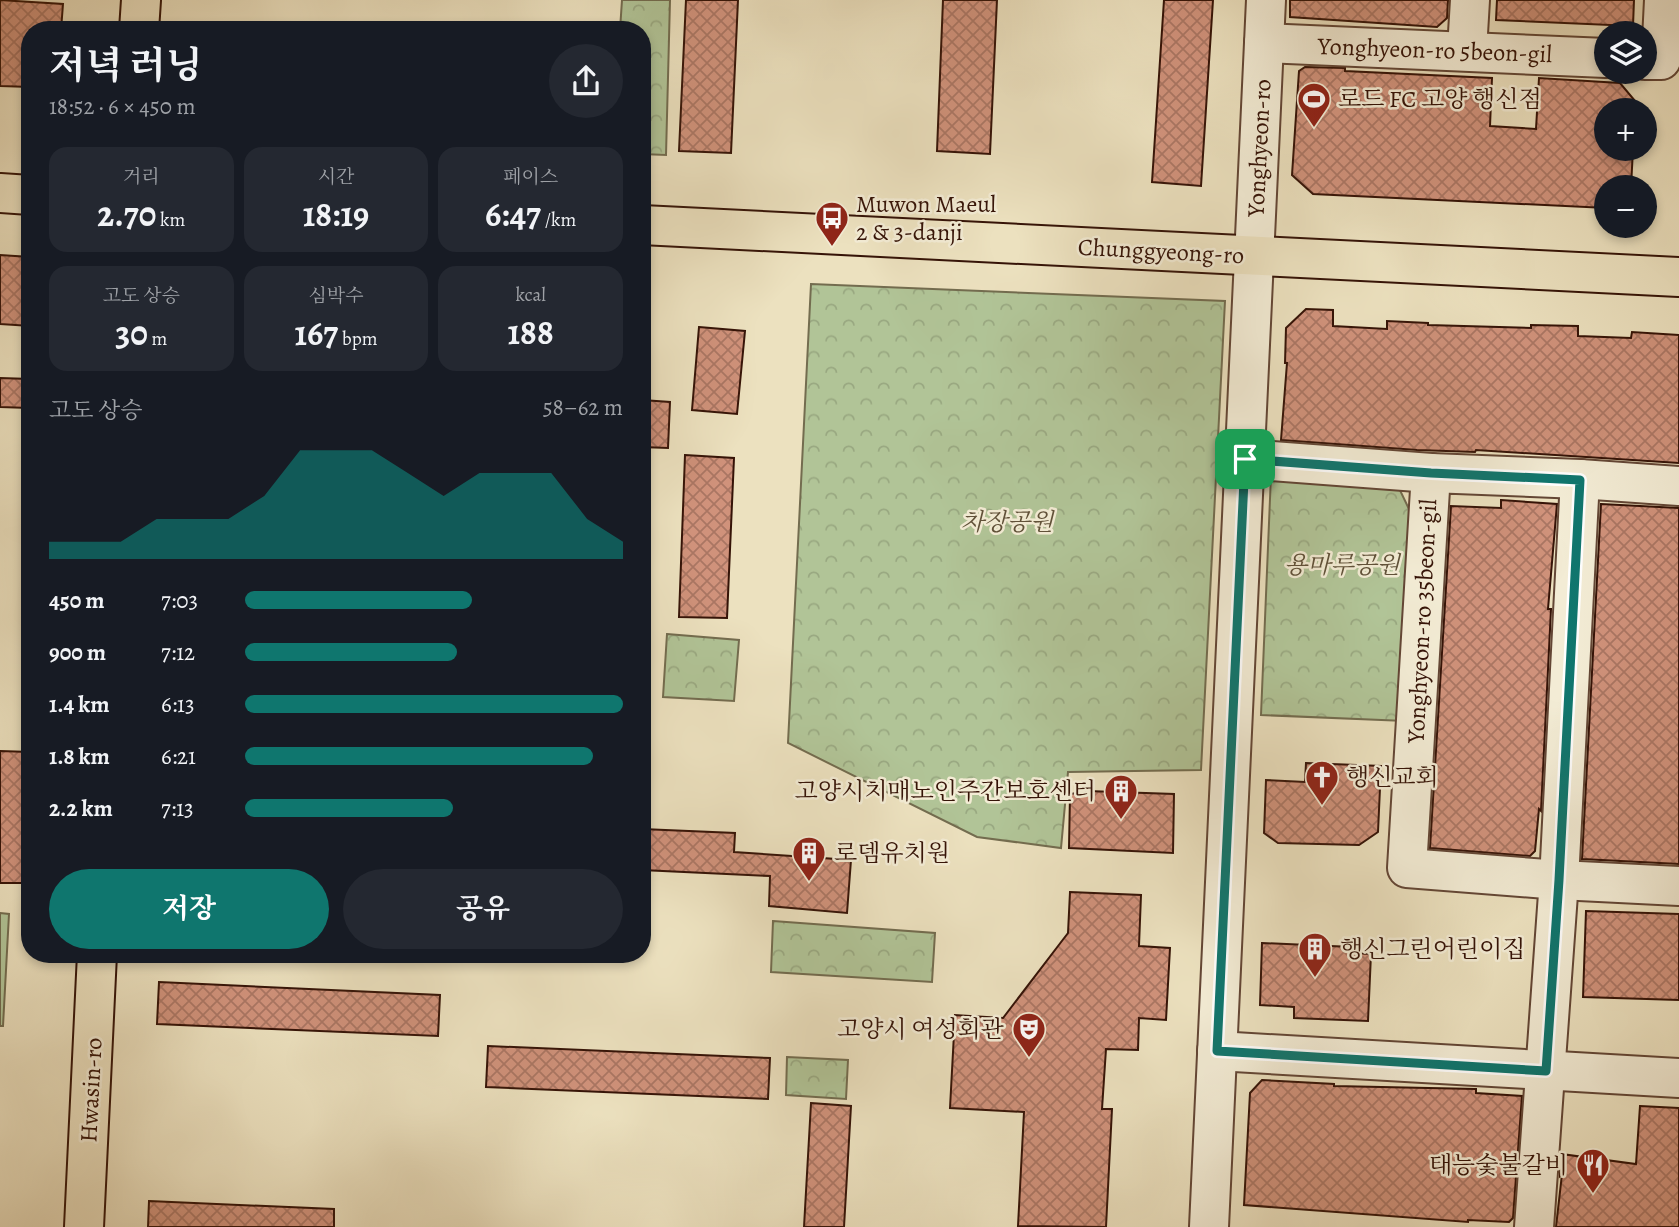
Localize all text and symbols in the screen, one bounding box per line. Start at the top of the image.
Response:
map controls [1594,21,1657,238]
button: layers [1594,21,1657,84]
street label: Yonghyeon-ro 5beon-gil [1316,30,1553,70]
text: 저녁 러닝 [49,39,202,91]
button: share [549,44,623,118]
street label: Yonghyeon-ro [1239,78,1279,219]
sports icon: 로드 FC 고양 행신점 [1295,80,1333,129]
place label: 로드 FC 고양 행신점 [1338,83,1542,115]
text: 18:52 · 6 × 450 m [49,91,196,122]
button: + [1594,98,1657,161]
text: 거리 [123,164,160,190]
text: 시간 [318,164,354,190]
text: 페이스 [503,164,558,190]
button: − [1594,175,1657,238]
place label: Muwon Maeul 2 & 3-danji [856,188,996,248]
text: 2.70 [97,190,156,238]
text: 18:19 [303,190,369,238]
text: 6:47 [485,190,541,238]
bus stop icon: Muwon Maeul 2 & 3-danji [813,199,851,248]
text: km [156,207,185,233]
text: /km [541,207,576,233]
street label: Chunggyeong-ro [1077,231,1245,271]
text: kcal [515,282,546,308]
text: 고도 상승 [103,283,180,309]
text: 심박수 [308,283,364,309]
text: 188 [508,308,554,356]
text: 30 [115,309,148,357]
text: 167 [294,309,338,357]
text: m [148,326,167,352]
text: bpm [338,326,378,352]
text: 58–62 m [543,392,623,423]
text: 고도 상승 [49,395,142,426]
pin [1215,429,1275,489]
icon: arrive [1226,440,1264,478]
street label: Yonghyeon-ro 35beon-gil [1400,498,1444,745]
park label: 차장공원 [961,506,1055,538]
park label: 용마루공원 [1284,549,1402,581]
text: 450 m [49,585,104,616]
text: 7:03 [161,585,198,616]
text: 900 m [49,637,106,668]
text: 7:12 [161,637,195,668]
text: 1.4 km [49,689,110,720]
text: 6:13 [161,689,195,720]
text: 1.8 km [49,741,110,772]
text: 6:21 [161,741,196,772]
church icon: 행신교회 [1303,758,1341,807]
place label: 행신교회 [1346,761,1439,793]
building icon: 고양시치매노인주간보호센터 [1102,772,1140,821]
place label: 고양시치매노인주간보호센터 [795,775,1096,807]
text: 2.2 km [49,793,113,824]
text: 7:13 [161,793,194,824]
building icon: 로뎀유치원 [790,834,828,883]
place label: 로뎀유치원 [834,837,950,869]
button: 저장 [49,869,329,949]
button: 공유 [343,869,623,949]
building icon: 행신그린어린이집 [1296,930,1334,979]
place label: 행신그린어린이집 [1340,933,1525,965]
theatre icon: 고양시 여성회관 [1010,1010,1048,1059]
place label: 고양시 여성회관 [837,1013,1004,1045]
street label: Hwasin-ro [72,1037,110,1143]
restaurant icon: 태능숯불갈비 [1574,1146,1612,1195]
place label: 태능숯불갈비 [1429,1149,1568,1181]

